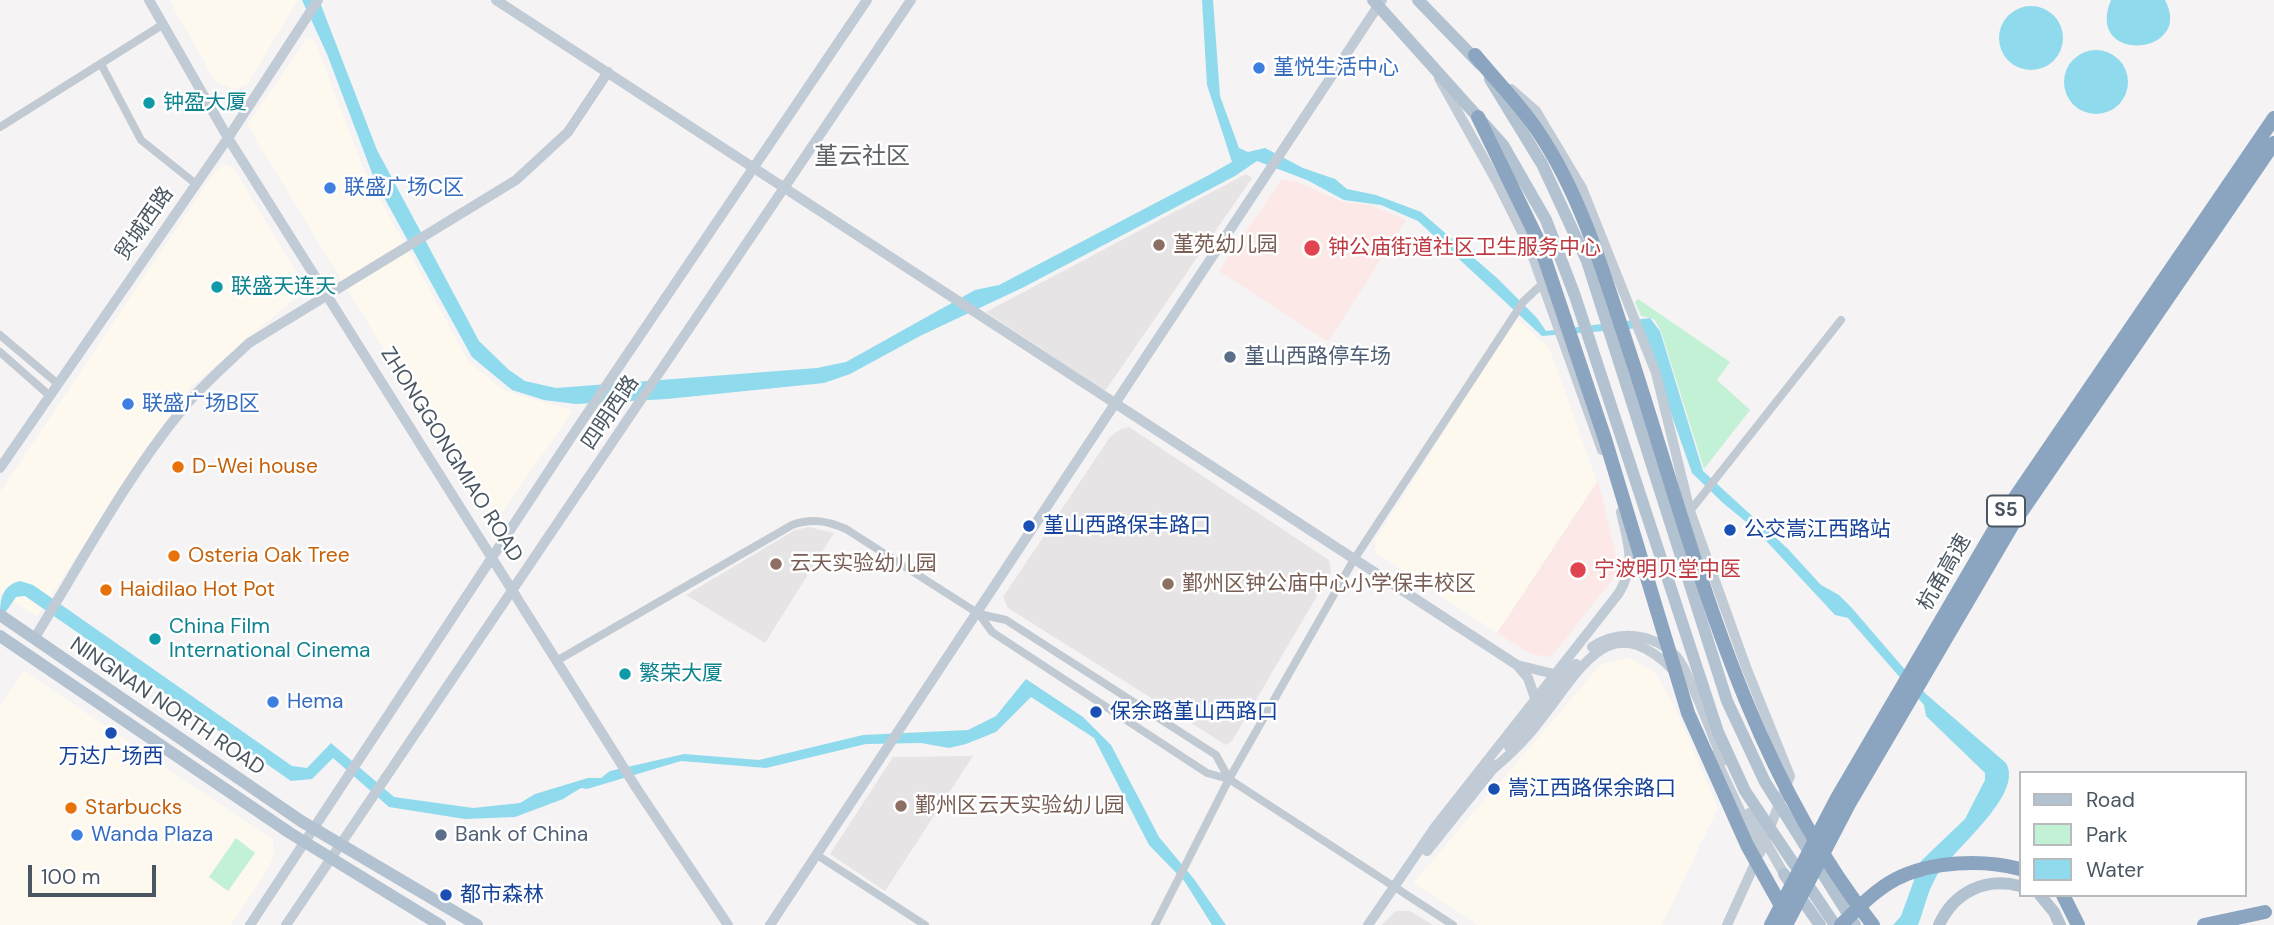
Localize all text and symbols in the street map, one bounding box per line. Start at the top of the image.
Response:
place label: 堇悦生活中心 [1273,55,1399,81]
marker: 堇悦生活中心 [1251,60,1267,76]
place label: 钟盈大厦 [163,90,247,116]
marker: 钟盈大厦 [141,95,157,111]
district label: 堇云社区 [814,144,910,172]
place label: 联盛广场C区 [344,175,464,201]
marker: 联盛广场C区 [322,180,338,196]
street label: 贸城西路 [111,182,179,266]
place label: 堇苑幼儿园 [1173,232,1278,258]
place label: 钟公庙街道社区卫生服务中心 [1328,235,1601,261]
marker: 堇苑幼儿园 [1151,237,1167,253]
marker: 钟公庙街道社区卫生服务中心 [1302,238,1322,258]
place label: 联盛天连天 [231,274,336,300]
marker: 联盛天连天 [209,279,225,295]
street label: ZHONGGONGMIAO ROAD [374,343,528,567]
place label: 堇山西路停车场 [1244,344,1391,370]
marker: 堇山西路停车场 [1222,349,1238,365]
street label: 四明西路 [577,371,645,455]
place label: 联盛广场B区 [142,391,260,417]
marker: 联盛广场B区 [120,396,136,412]
place label: D-Wei house [192,454,318,480]
marker: D-Wei house [170,459,186,475]
road number: S5 [1987,496,2025,526]
place label: 堇山西路保丰路口 [1043,513,1211,539]
place label: 公交嵩江西路站 [1744,517,1891,543]
marker: 堇山西路保丰路口 [1021,518,1037,534]
marker: 公交嵩江西路站 [1722,522,1738,538]
street label: 杭甬高速 [1913,530,1977,616]
place label: Osteria Oak Tree [188,543,350,569]
marker: Osteria Oak Tree [166,548,182,564]
place label: 云天实验幼儿园 [790,551,937,577]
marker: 云天实验幼儿园 [768,556,784,572]
place label: 宁波明贝堂中医 [1594,557,1741,583]
marker: 宁波明贝堂中医 [1568,560,1588,580]
place label: 鄞州区钟公庙中心小学保丰校区 [1182,571,1476,597]
marker: 鄞州区钟公庙中心小学保丰校区 [1160,576,1176,592]
place label: Haidilao Hot Pot [120,577,275,603]
marker: Haidilao Hot Pot [98,582,114,598]
place label: China Film International Cinema [169,614,370,664]
marker: China Film International Cinema [147,631,163,647]
street label: NINGNAN NORTH ROAD [65,632,269,782]
place label: 繁荣大厦 [639,661,723,687]
marker: 繁荣大厦 [617,666,633,682]
place label: Hema [287,689,343,715]
marker: Hema [265,694,281,710]
place label: 保余路堇山西路口 [1110,699,1278,725]
marker: 保余路堇山西路口 [1088,704,1104,720]
marker: 万达广场西 [103,725,119,741]
place label: 万达广场西 [59,744,163,770]
legend [2018,771,2246,897]
place label: 嵩江西路保余路口 [1508,776,1676,802]
marker: 嵩江西路保余路口 [1486,781,1502,797]
text: Road [2086,786,2135,814]
place label: 鄞州区云天实验幼儿园 [915,793,1125,819]
place label: Starbucks [85,795,182,821]
marker: 鄞州区云天实验幼儿园 [893,798,909,814]
marker: Starbucks [63,800,79,816]
text: Park [2086,821,2127,849]
place label: Wanda Plaza [91,822,213,848]
place label: Bank of China [455,822,588,848]
marker: Wanda Plaza [69,827,85,843]
marker: Bank of China [433,827,449,843]
scale bar [32,852,159,896]
text: Water [2086,856,2144,884]
text: 100 m [41,863,101,891]
place label: 都市森林 [460,882,544,908]
marker: 都市森林 [438,887,454,903]

